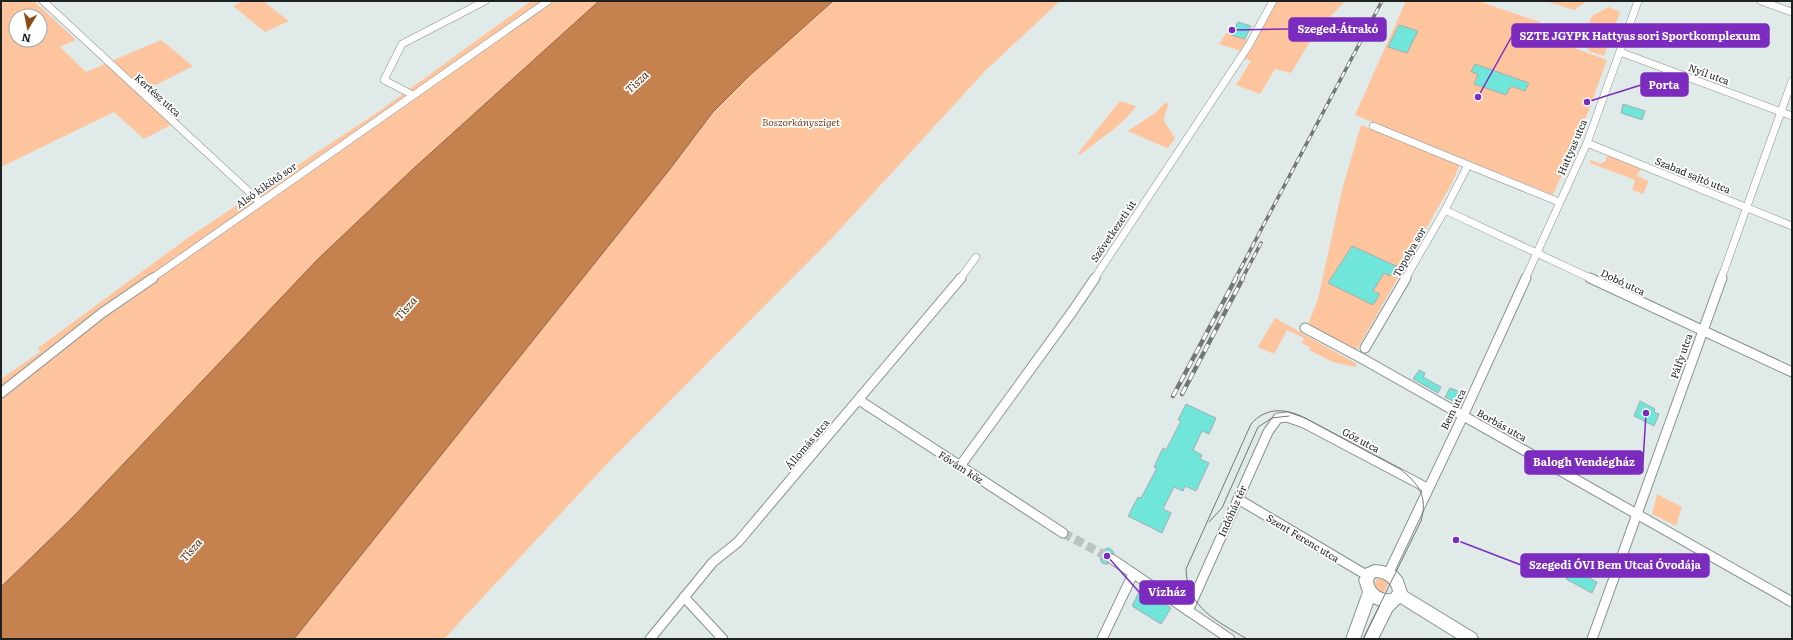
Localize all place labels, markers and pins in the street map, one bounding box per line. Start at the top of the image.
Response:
callout: Szeged-Átrakó [1289,18,1386,41]
callout: SZTE JGYPK Hattyas sori Sportkomplexum [1512,24,1769,47]
callout: Porta [1641,73,1688,96]
callout: Balogh Vendégház [1525,451,1643,474]
callout: Szegedi ÓVI Bem Utcai Óvodája [1521,554,1709,577]
callout: Vízház [1140,581,1194,604]

